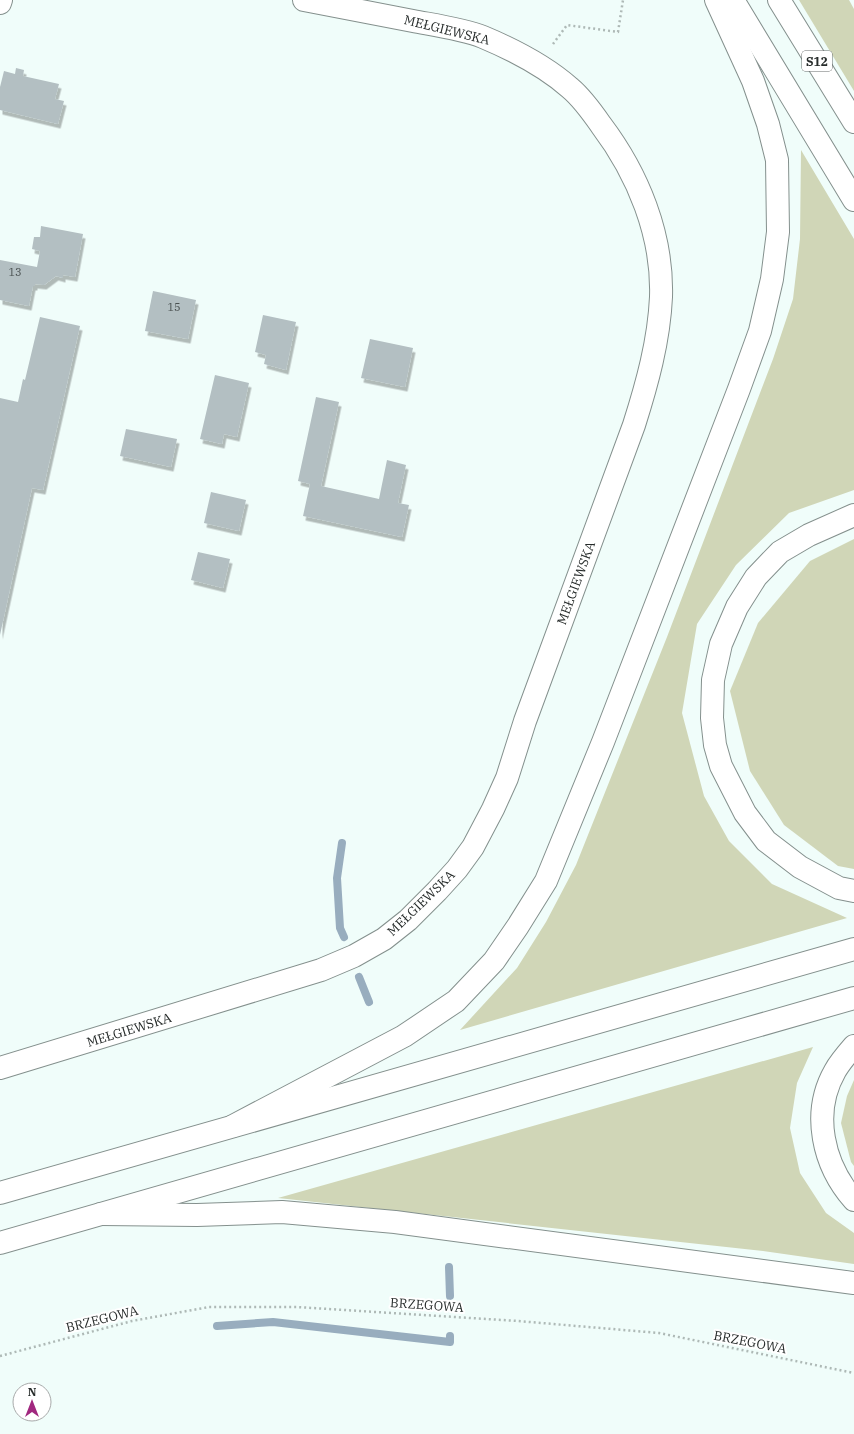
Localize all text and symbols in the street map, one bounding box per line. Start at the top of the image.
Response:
street label: MEŁGIEWSKA [402,11,492,49]
road number: S12 [802,51,832,71]
house number: 13 [8,265,22,279]
house number: 15 [167,300,181,314]
street label: MEŁGIEWSKA [553,539,599,627]
street label: MEŁGIEWSKA [384,866,458,940]
street label: MEŁGIEWSKA [85,1009,173,1051]
street label: BRZEGOWA [390,1294,464,1316]
street label: BRZEGOWA [64,1302,140,1336]
street label: BRZEGOWA [712,1327,788,1357]
north arrow [12,1382,52,1422]
text: N [28,1385,37,1399]

